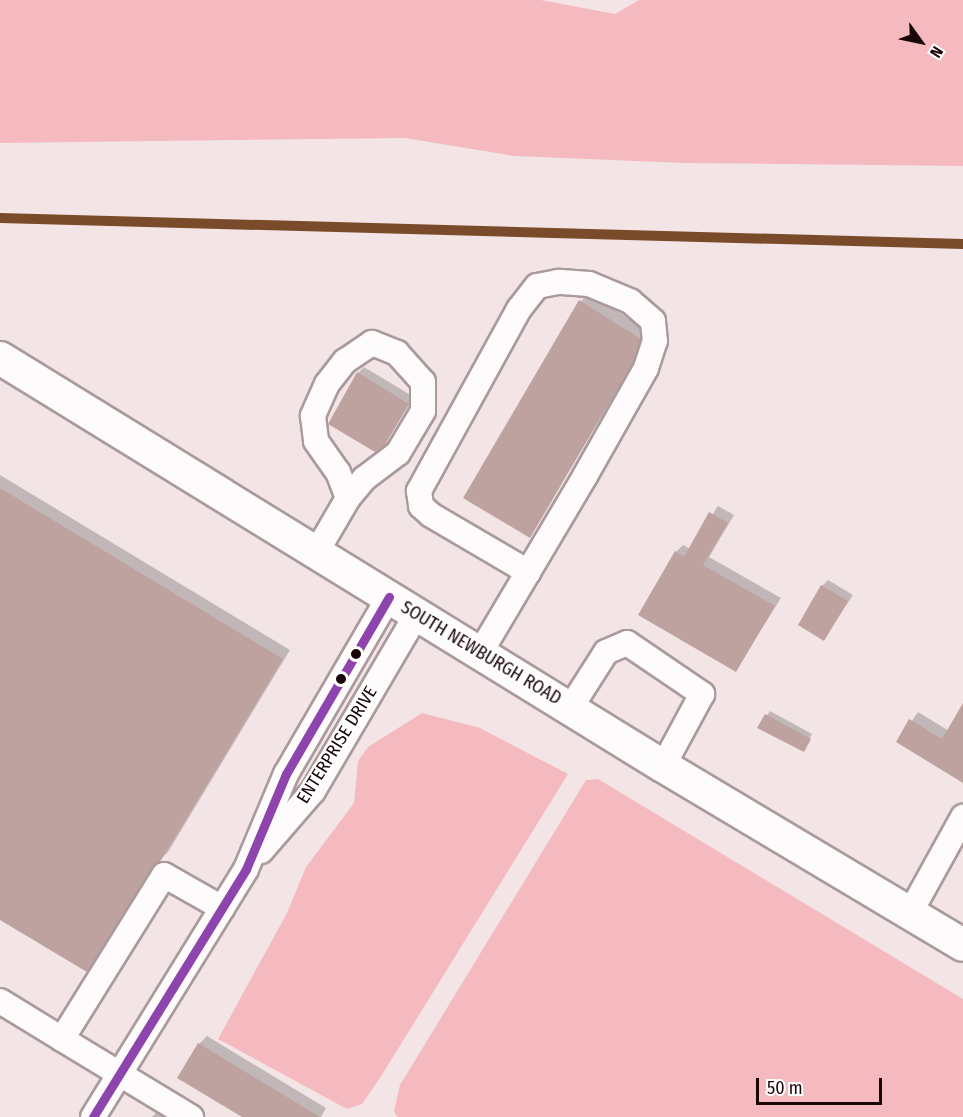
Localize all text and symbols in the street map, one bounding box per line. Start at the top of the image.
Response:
north arrow [891,12,951,72]
text: N [926,43,947,61]
street label: SOUTH NEWBURGH ROAD [397,597,565,709]
unlabelled marker [350,648,362,660]
unlabelled marker [335,673,347,685]
street label: ENTERPRISE DRIVE [292,682,382,808]
scale bar [759,1066,885,1104]
text: 50 m [767,1077,803,1099]

